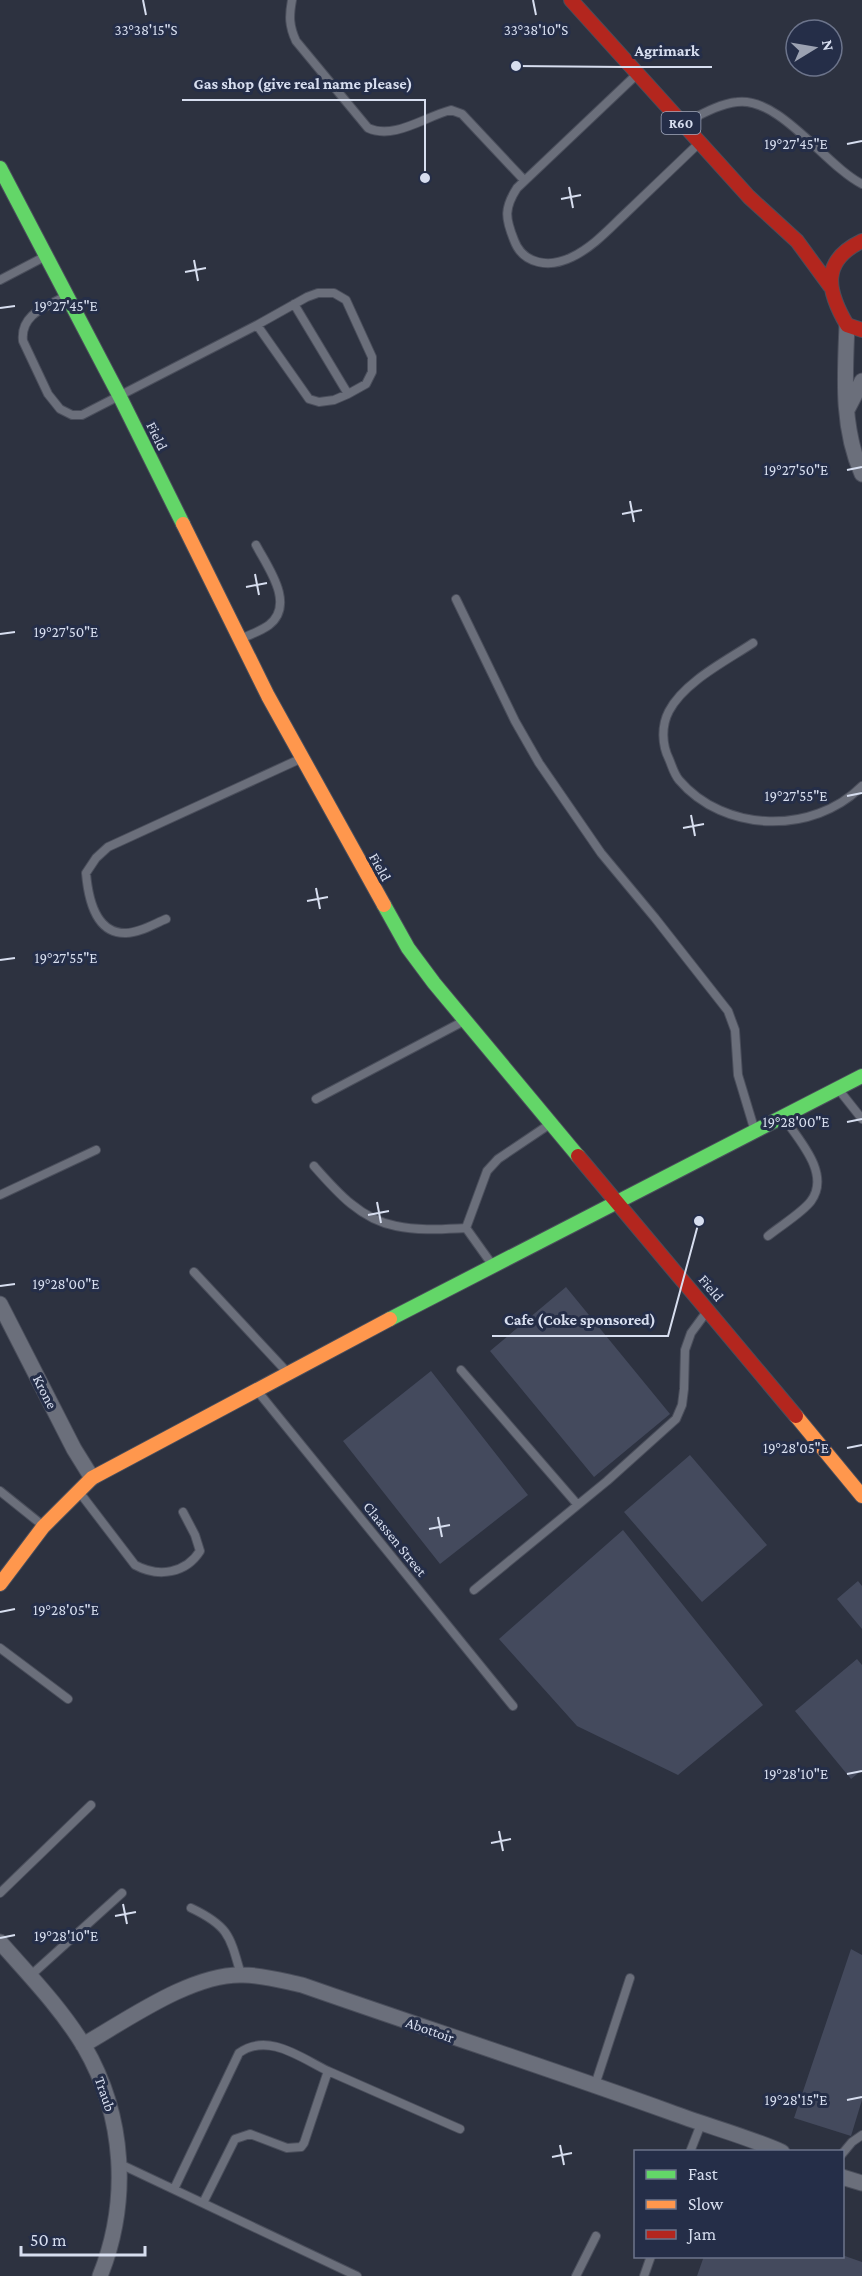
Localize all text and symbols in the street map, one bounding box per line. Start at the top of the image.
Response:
north arrow [784,18,844,78]
text: 33°38'15"S [114,22,178,38]
text: 33°38'10"S [504,22,568,38]
callout: Agrimark [623,33,712,67]
text: N [819,38,838,52]
text: Agrimark [634,42,700,59]
callout: Gas shop (give real name please) [182,66,425,100]
text: Gas shop (give real name please) [193,75,413,93]
road number: R60 [662,112,700,134]
text: 19°27'45"E [764,136,828,152]
text: 19°27'45"E [34,298,98,314]
street label: Field [143,419,171,453]
text: 19°27'50"E [764,462,828,478]
text: 19°27'50"E [34,624,98,640]
text: 19°27'55"E [764,788,828,804]
street label: Field [366,850,394,884]
text: 19°27'55"E [34,950,98,966]
text: 19°28'00"E [762,1114,830,1130]
street label: Field [695,1271,727,1305]
text: 19°28'00"E [32,1276,100,1292]
callout: Cafe (Coke sponsored) [492,1302,668,1336]
text: Cafe (Coke sponsored) [504,1311,656,1329]
street label: Krone [30,1372,60,1412]
text: 19°28'05"E [763,1440,829,1456]
street label: Claassen Street [360,1499,431,1580]
text: 19°28'05"E [33,1602,99,1618]
text: 19°28'10"E [764,1766,828,1782]
text: 19°28'10"E [34,1928,98,1944]
street label: Abottoir [404,2014,457,2046]
street label: Traub [92,2074,118,2114]
text: 19°28'15"E [765,2092,827,2108]
legend [634,2150,844,2258]
text: Fast [688,2164,719,2184]
text: Slow [688,2194,724,2214]
scale bar [21,2219,146,2257]
text: Jam [686,2224,717,2244]
text: 50 m [30,2230,67,2250]

